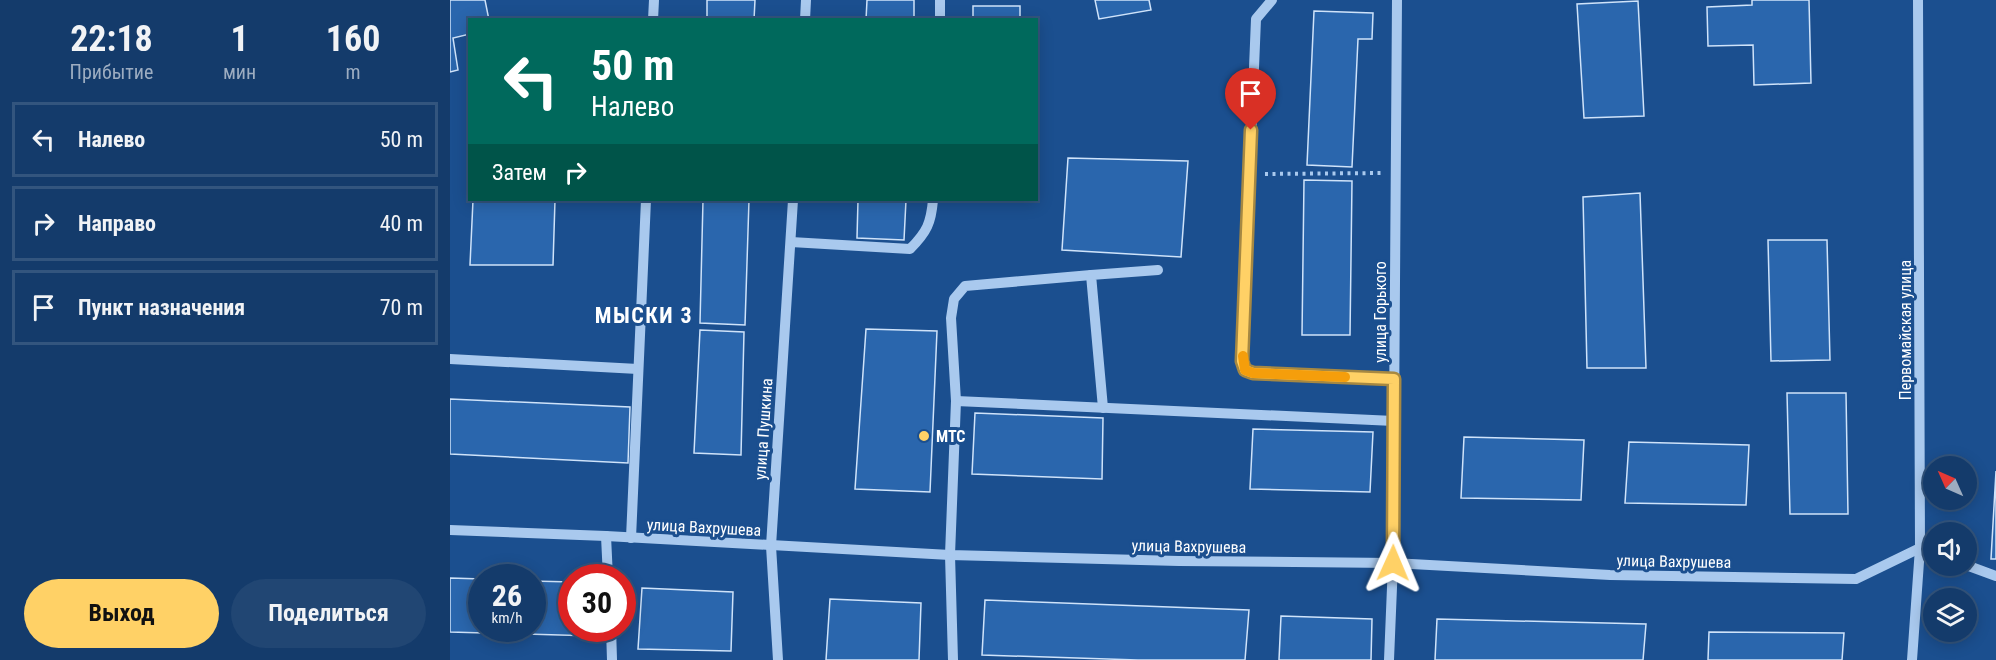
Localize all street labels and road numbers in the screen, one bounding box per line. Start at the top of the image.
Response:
street label: Первомайская улица [1896,260,1915,400]
street label: улица Горького [1371,261,1390,363]
street label: улица Пушкина [750,378,777,481]
street label: улица Вахрушева [646,515,762,540]
street label: улица Вахрушева [1131,536,1247,557]
street label: улица Вахрушева [1616,551,1732,572]

